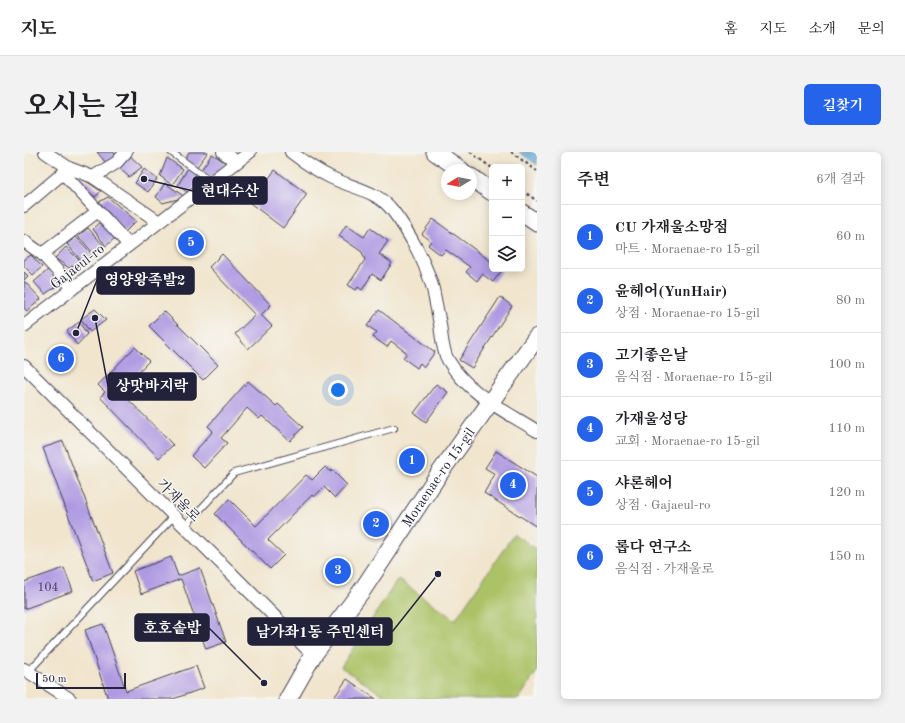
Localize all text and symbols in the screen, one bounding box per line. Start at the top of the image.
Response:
text: 지도 [20,21,57,40]
text: 홈 [724,22,738,36]
text: 지도 [760,22,787,36]
text: 소개 [809,22,836,36]
text: 문의 [858,22,885,36]
button: 길찾기 [804,84,881,125]
text: 오시는 길 [24,94,140,122]
north arrow [441,164,477,200]
map controls [489,164,525,272]
button: + [489,164,525,200]
text: 주변 [577,172,610,189]
text: 6개 결과 [816,173,865,186]
callout: 현대수산 [193,177,267,204]
text: 현대수산 [201,182,259,200]
button: − [489,200,525,236]
text: CU 가재울소망점 [615,221,728,236]
pin: 5 [178,228,204,258]
text: 1 [586,230,594,243]
text: 60 m [836,230,865,243]
button: layers [489,236,525,272]
street label: Gajaeul-ro [48,242,107,292]
text: 마트 · Moraenae-ro 15-gil [615,243,760,256]
callout: 영양왕족발2 [97,267,194,294]
text: 영양왕족발2 [104,271,186,289]
text: 윤헤어(YunHair) [615,285,727,300]
text: 2 [586,294,594,307]
text: 80 m [836,294,865,307]
text: 상점 · Moraenae-ro 15-gil [615,307,760,320]
pin: 6 [48,344,74,374]
text: 고기좋은날 [615,349,687,364]
text: 3 [586,358,594,371]
text: 100 m [828,358,865,371]
text: 음식점 · Moraenae-ro 15-gil [615,371,772,384]
callout: 상맛바지락 [108,373,196,400]
text: 상맛바지락 [116,377,189,395]
your location [328,380,348,400]
text: 가재울성당 [615,413,687,428]
text: 4 [586,422,594,435]
text: 110 m [828,422,865,435]
street label: Moraenae-ro 15-gil [398,425,478,531]
text: 교회 · Moraenae-ro 15-gil [615,435,760,448]
pin: 1 [399,446,425,476]
pin: 4 [500,470,526,500]
street label: 가재울로 [154,476,203,525]
text: 샤론헤어 [615,477,673,492]
text: 5 [586,486,594,499]
text: 120 m [828,486,865,499]
text: 상점 · Gajaeul-ro [615,499,710,512]
pin: 2 [363,509,389,539]
text: 롭다 연구소 [615,541,692,556]
text: 6 [586,550,594,563]
text: 150 m [828,550,865,563]
pin: 3 [325,556,351,586]
text: 음식점 · 가재울로 [615,563,714,576]
house number: 104 [38,582,58,594]
callout: 호호솥밥 [135,614,209,641]
callout: 남가좌1동 주민센터 [248,618,392,645]
text: 호호솥밥 [143,619,201,637]
text: 남가좌1동 주민센터 [256,623,384,641]
scale bar [36,671,126,690]
text: 50 m [42,674,67,685]

